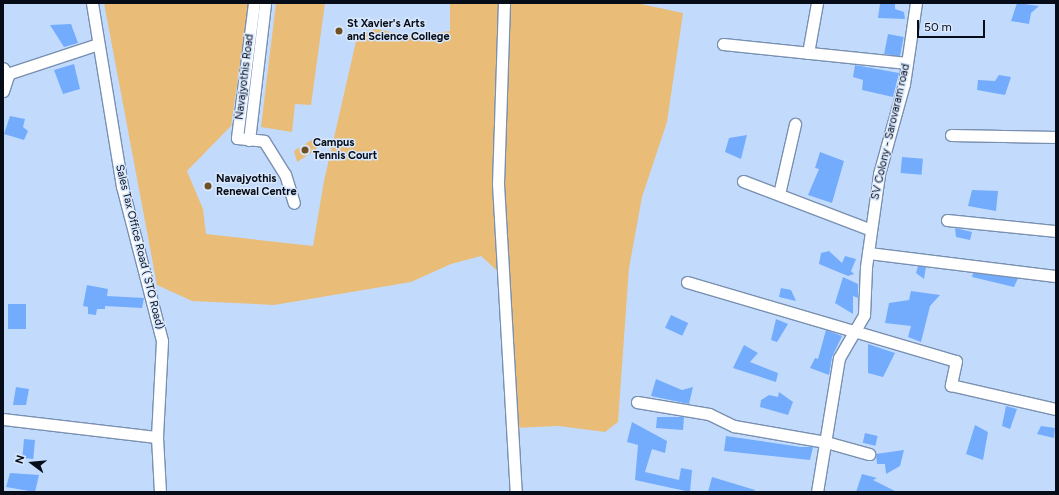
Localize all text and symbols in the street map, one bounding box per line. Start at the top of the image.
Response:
scale bar [919,12,987,38]
place label: St Xavier's Arts and Science College [347,18,449,44]
text: 50 m [924,20,952,34]
marker: St Xavier's Arts and Science College [334,26,344,36]
street label: Navajyothis Road [233,33,257,121]
street label: SV Colony - Sarovaram road [869,63,913,201]
place label: Campus Tennis Court [313,137,377,163]
marker: Campus Tennis Court [300,145,310,155]
street label: Sales Tax Office Road ( STO Road) [112,163,166,331]
place label: Navajyothis Renewal Centre [216,173,296,199]
marker: Navajyothis Renewal Centre [203,181,213,191]
north arrow [12,443,52,483]
text: N [13,454,27,465]

